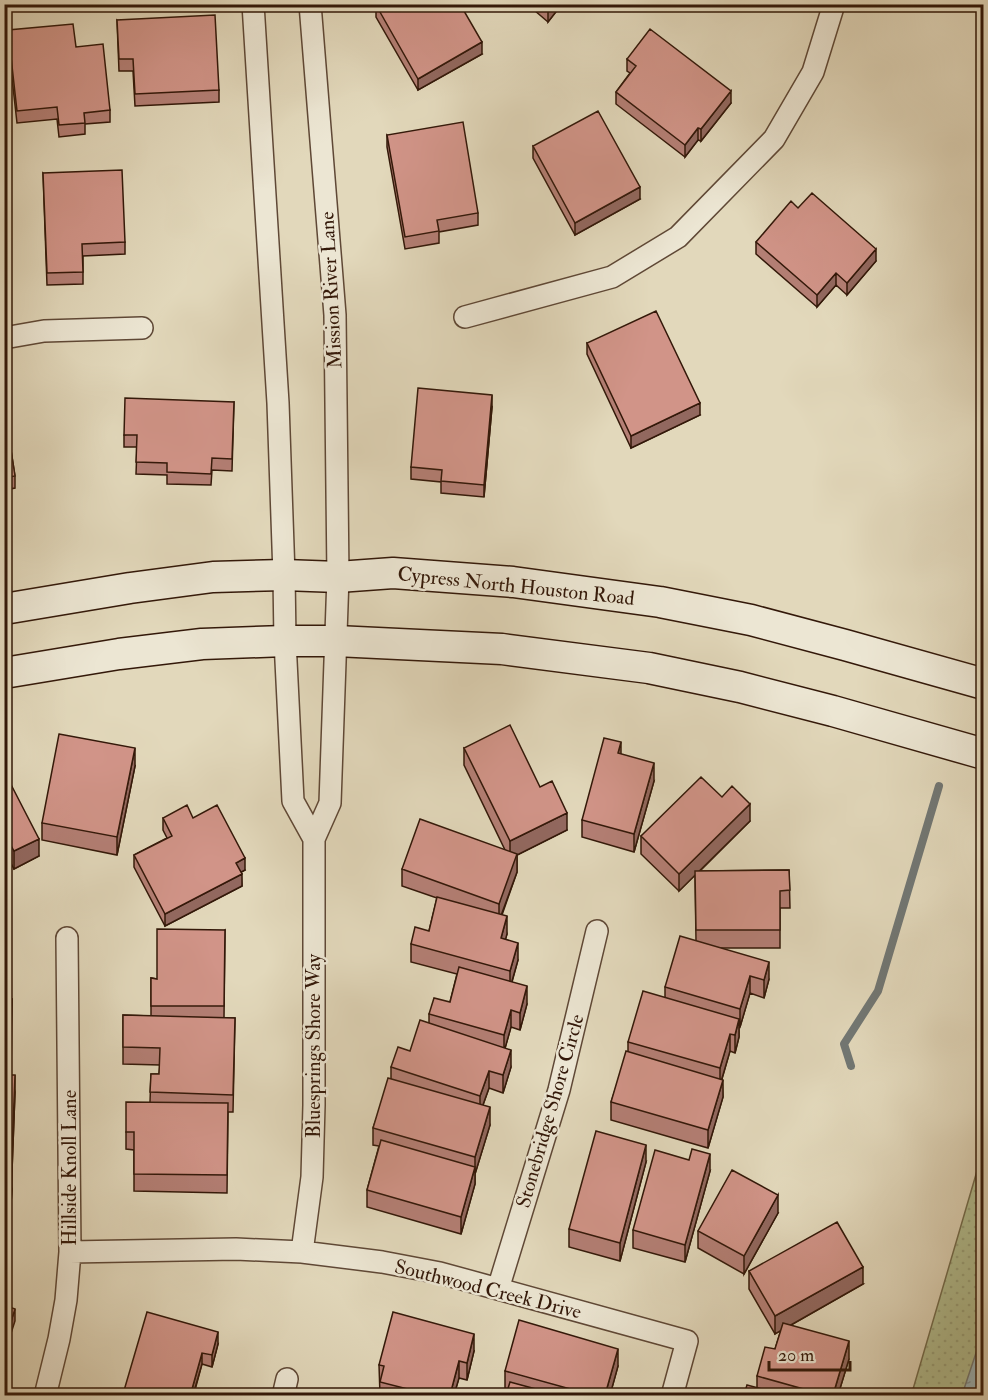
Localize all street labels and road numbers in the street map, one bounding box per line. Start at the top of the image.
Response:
street label: Mission River Lane [314,211,348,369]
street label: Cypress North Houston Road [396,561,636,612]
street label: Bluesprings Shore Way [301,953,327,1138]
street label: Stonebridge Shore Circle [510,1011,590,1211]
street label: Hillside Knoll Lane [57,1090,82,1246]
street label: Southwood Creek Drive [392,1254,584,1324]

